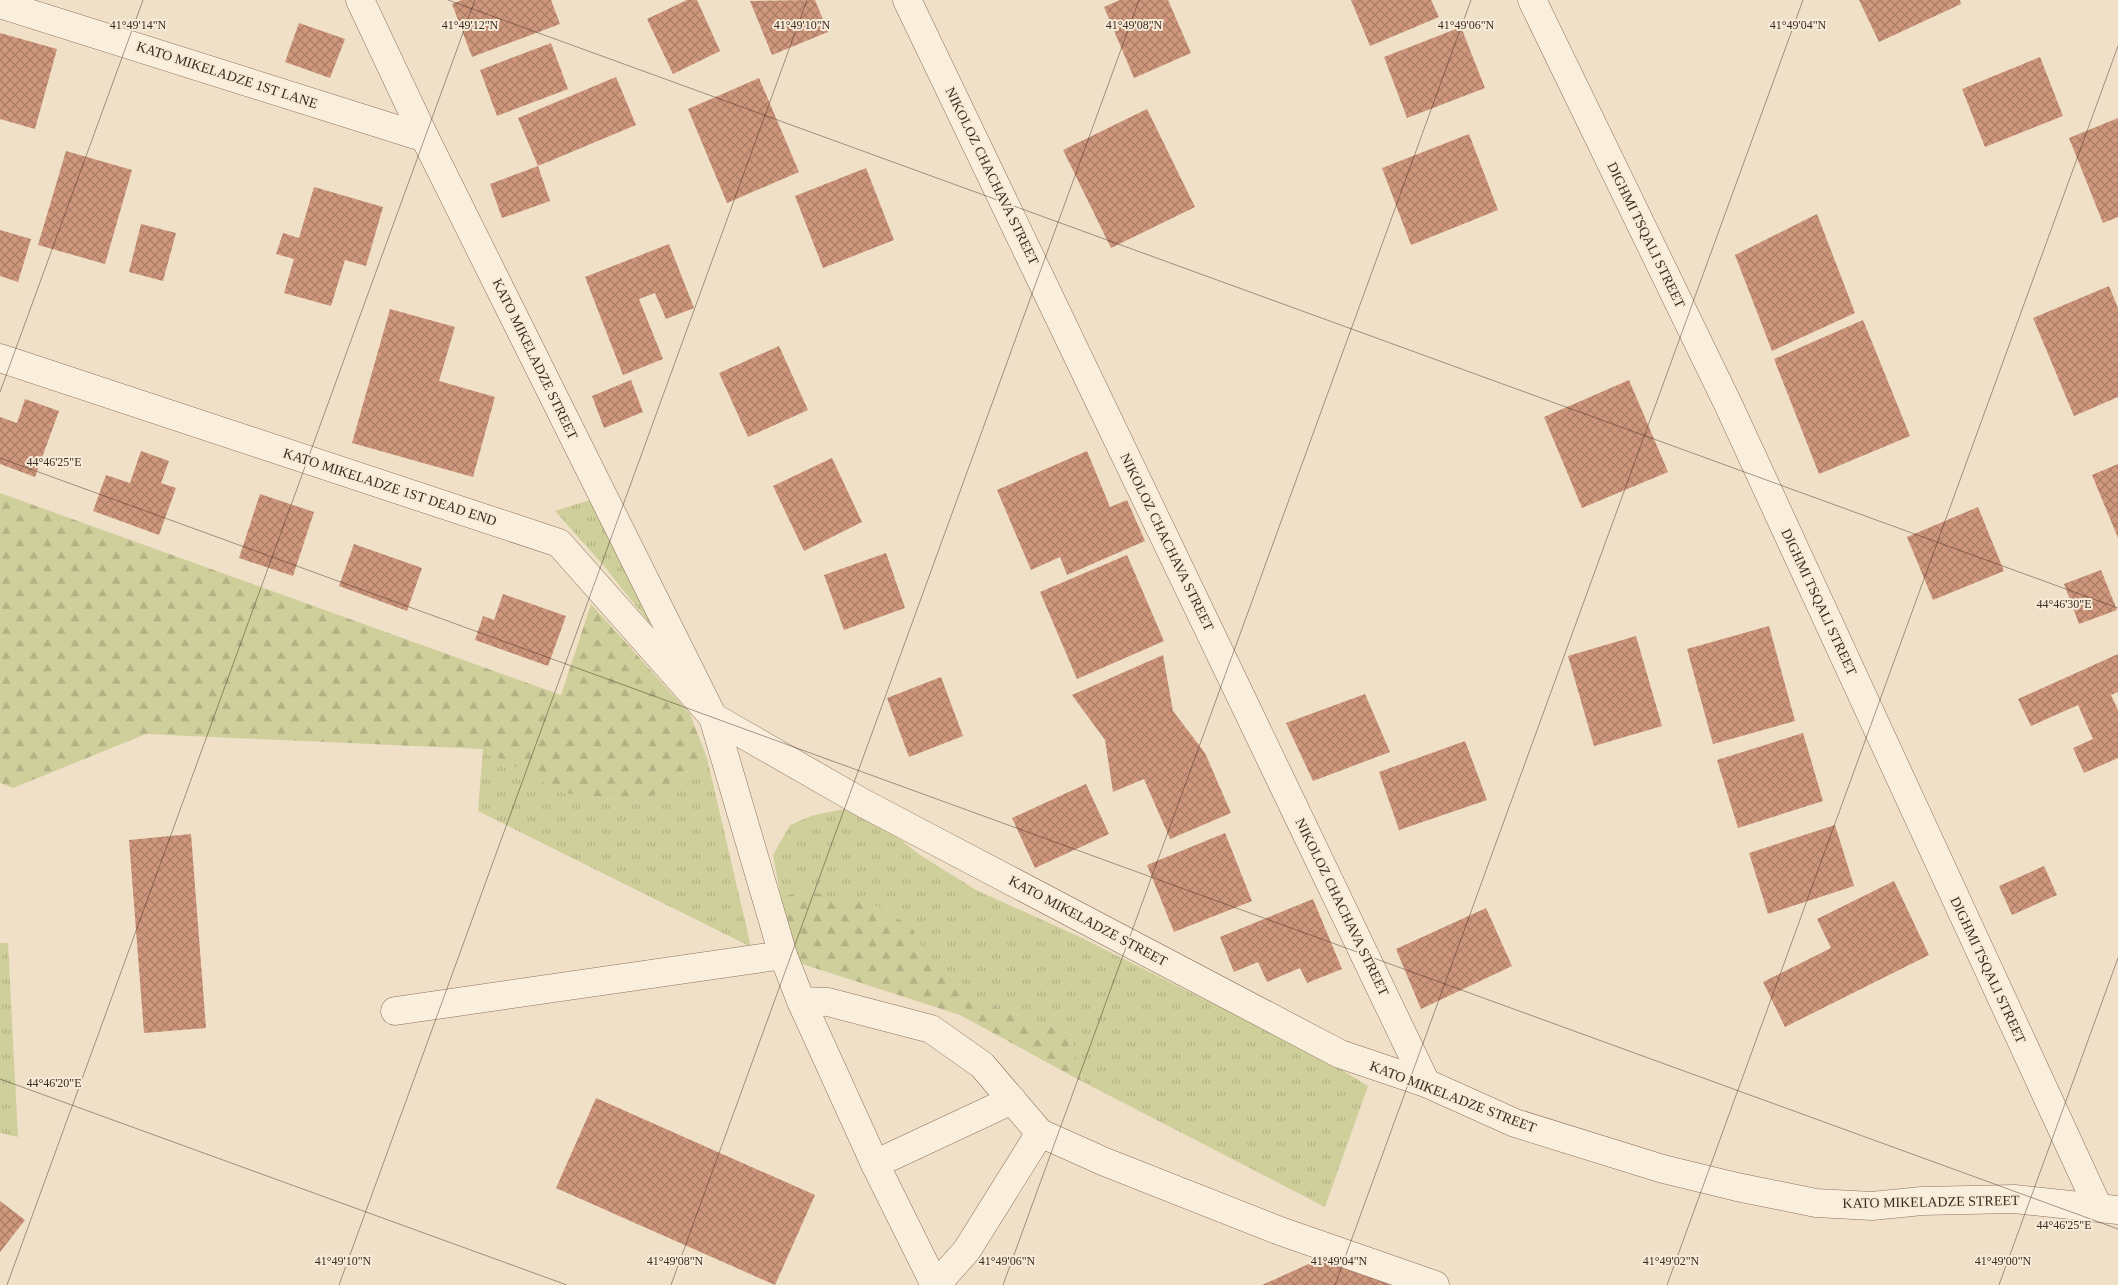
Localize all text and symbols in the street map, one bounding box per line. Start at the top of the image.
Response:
text: 41°49'14"N [110,18,167,32]
text: 41°49'12"N [442,18,499,32]
text: 41°49'10"N [774,18,831,32]
text: 41°49'08"N [1106,18,1163,32]
text: 41°49'06"N [1438,18,1495,32]
text: 41°49'04"N [1770,18,1827,32]
street label: KATO MIKELADZE 1ST LANE [135,39,319,111]
street label: NIKOLOZ CHACHAVA STREET [942,85,1042,268]
street label: DIGHMI TSQALI STREET [1604,160,1688,311]
street label: KATO MIKELADZE STREET [489,276,581,442]
street label: KATO MIKELADZE 1ST DEAD END [281,445,499,529]
street label: NIKOLOZ CHACHAVA STREET [1117,451,1217,634]
text: 44°46'25"E [26,455,82,469]
street label: DIGHMI TSQALI STREET [1778,526,1860,678]
text: 44°46'30"E [2036,597,2092,611]
street label: NIKOLOZ CHACHAVA STREET [1292,816,1392,999]
street label: KATO MIKELADZE STREET [1006,873,1170,969]
street label: DIGHMI TSQALI STREET [1947,894,2029,1046]
street label: KATO MIKELADZE STREET [1368,1058,1539,1136]
text: 44°46'20"E [26,1076,82,1090]
street label: KATO MIKELADZE STREET [1842,1193,2020,1211]
text: 44°46'25"E [2036,1218,2092,1232]
text: 41°49'10"N [315,1254,372,1268]
text: 41°49'08"N [647,1254,704,1268]
text: 41°49'06"N [979,1254,1036,1268]
text: 41°49'04"N [1311,1254,1368,1268]
text: 41°49'02"N [1643,1254,1700,1268]
text: 41°49'00"N [1975,1254,2032,1268]

